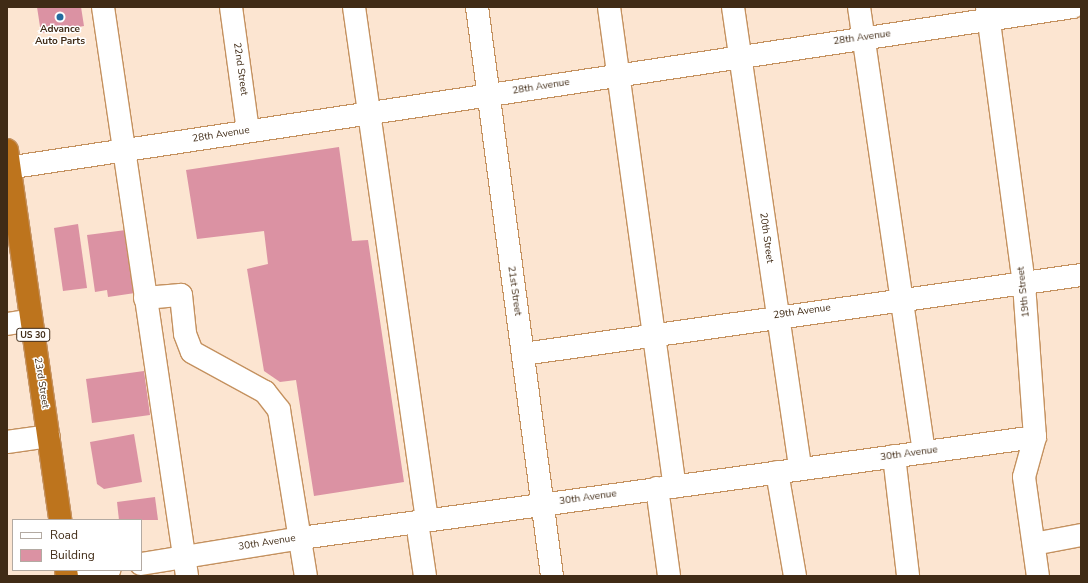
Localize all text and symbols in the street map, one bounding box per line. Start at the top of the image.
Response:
marker: Advance Auto Parts [55,12,65,22]
place label: Advance Auto Parts [35,23,85,46]
street label: 28th Avenue [833,28,891,48]
street label: 22nd Street [230,42,250,96]
street label: 28th Avenue [512,77,570,97]
street label: 28th Avenue [192,125,250,145]
street label: 20th Street [757,212,775,264]
street label: 21st Street [505,265,523,317]
street label: 19th Street [1015,266,1033,318]
street label: 29th Avenue [773,302,831,322]
road number: US 30 [16,328,50,342]
street label: 23rd Street [31,357,51,409]
street label: 30th Avenue [880,444,938,464]
street label: 30th Avenue [559,488,617,508]
legend [12,519,142,571]
text: Road [50,527,78,543]
street label: 30th Avenue [238,533,296,553]
text: Building [50,547,95,563]

